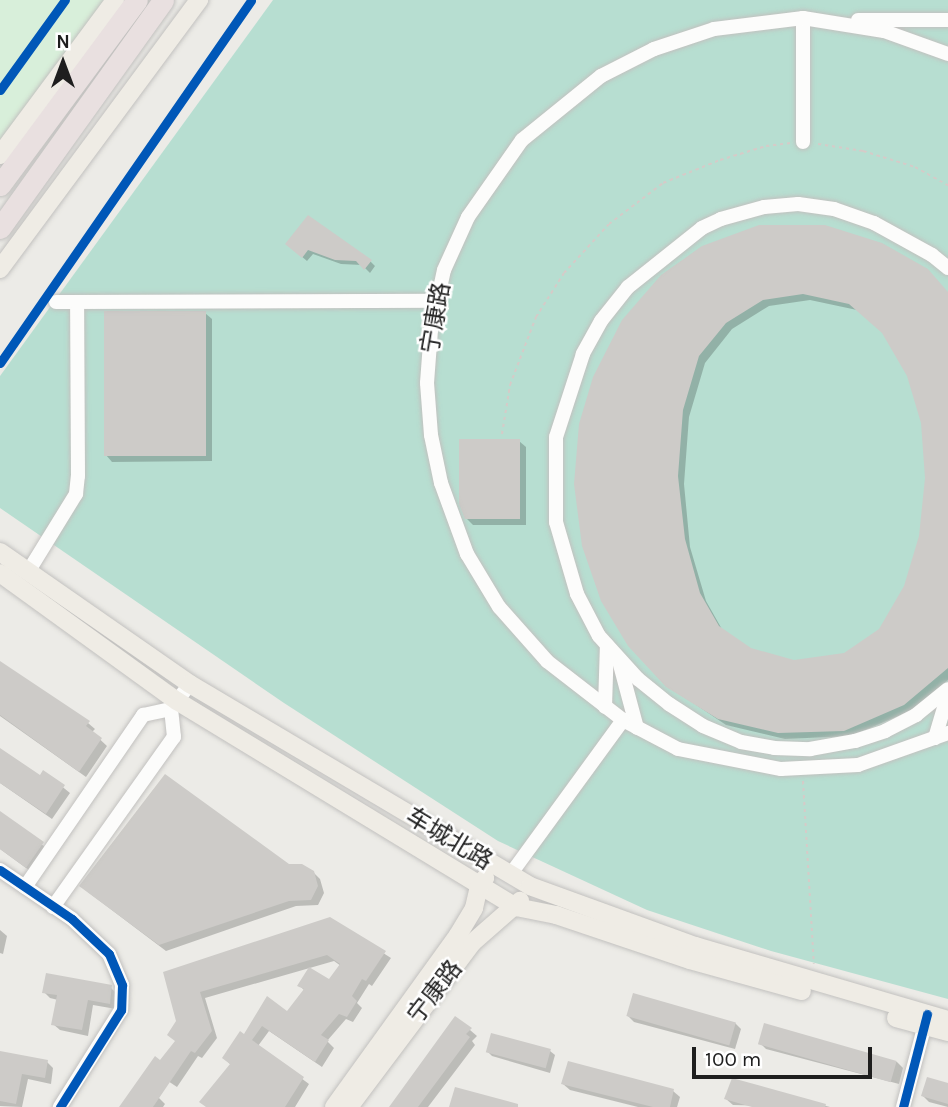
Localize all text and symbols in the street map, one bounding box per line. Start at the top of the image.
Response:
north arrow [28,28,98,98]
text: N [56,31,70,53]
street label: 宁康路 [416,280,456,356]
street label: 车城北路 [400,802,498,876]
street label: 宁康路 [401,955,469,1029]
scale bar [696,1034,876,1078]
text: 100 m [705,1047,762,1071]

